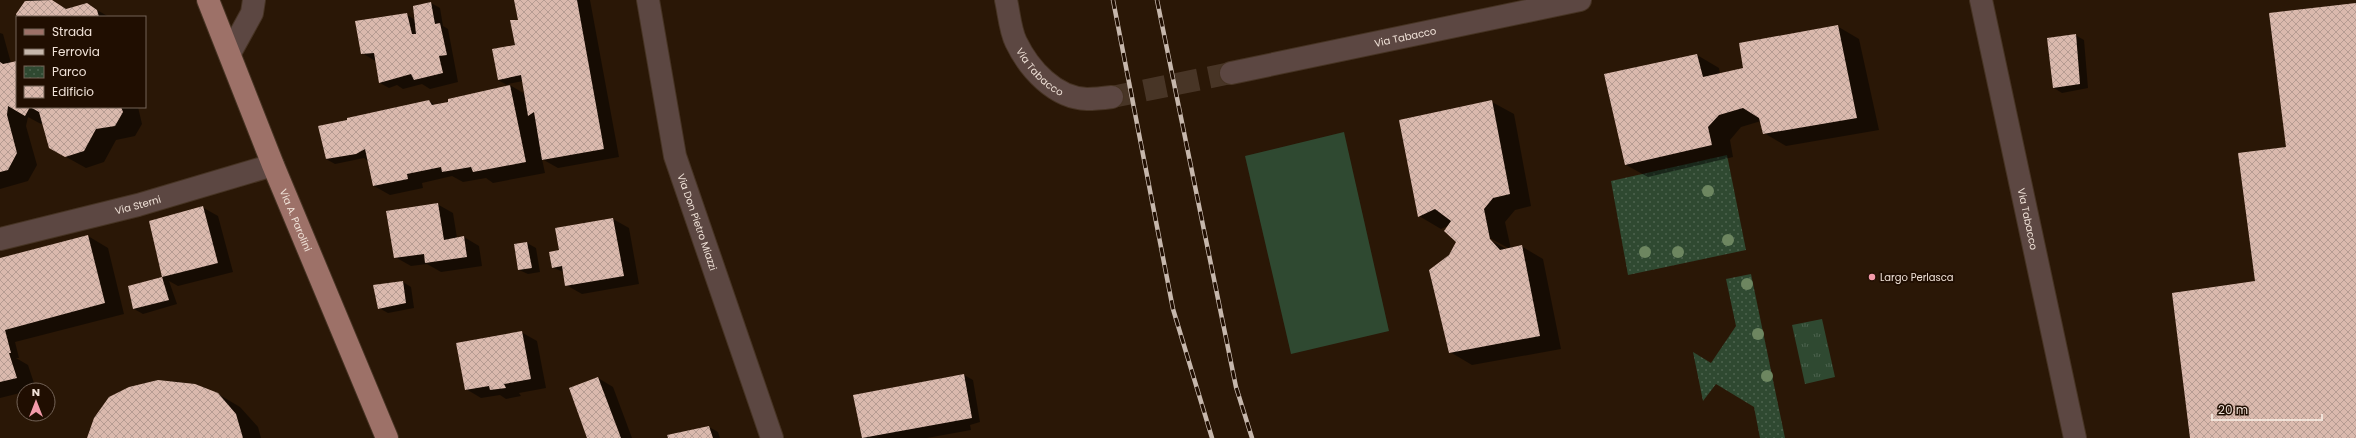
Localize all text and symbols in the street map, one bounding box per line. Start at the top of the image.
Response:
legend [16,16,146,108]
text: Strada [52,23,92,40]
street label: Via Tabacco [1373,23,1438,50]
text: Ferrovia [52,43,100,60]
street label: Via Tabacco [1013,45,1066,99]
text: Parco [52,63,87,80]
text: Edificio [52,83,94,100]
street label: Via Don Pietro Miazzi [674,171,721,272]
street label: Via A. Parolini [276,186,316,254]
street label: Via Tabacco [2014,187,2042,251]
street label: Via Sterni [113,191,163,218]
place label: Largo Perlasca [1880,270,1954,285]
marker: Largo Perlasca [1867,272,1877,282]
north arrow [16,382,56,422]
text: N [32,384,40,400]
scale bar [2212,396,2322,422]
text: 20 m [2218,401,2248,418]

